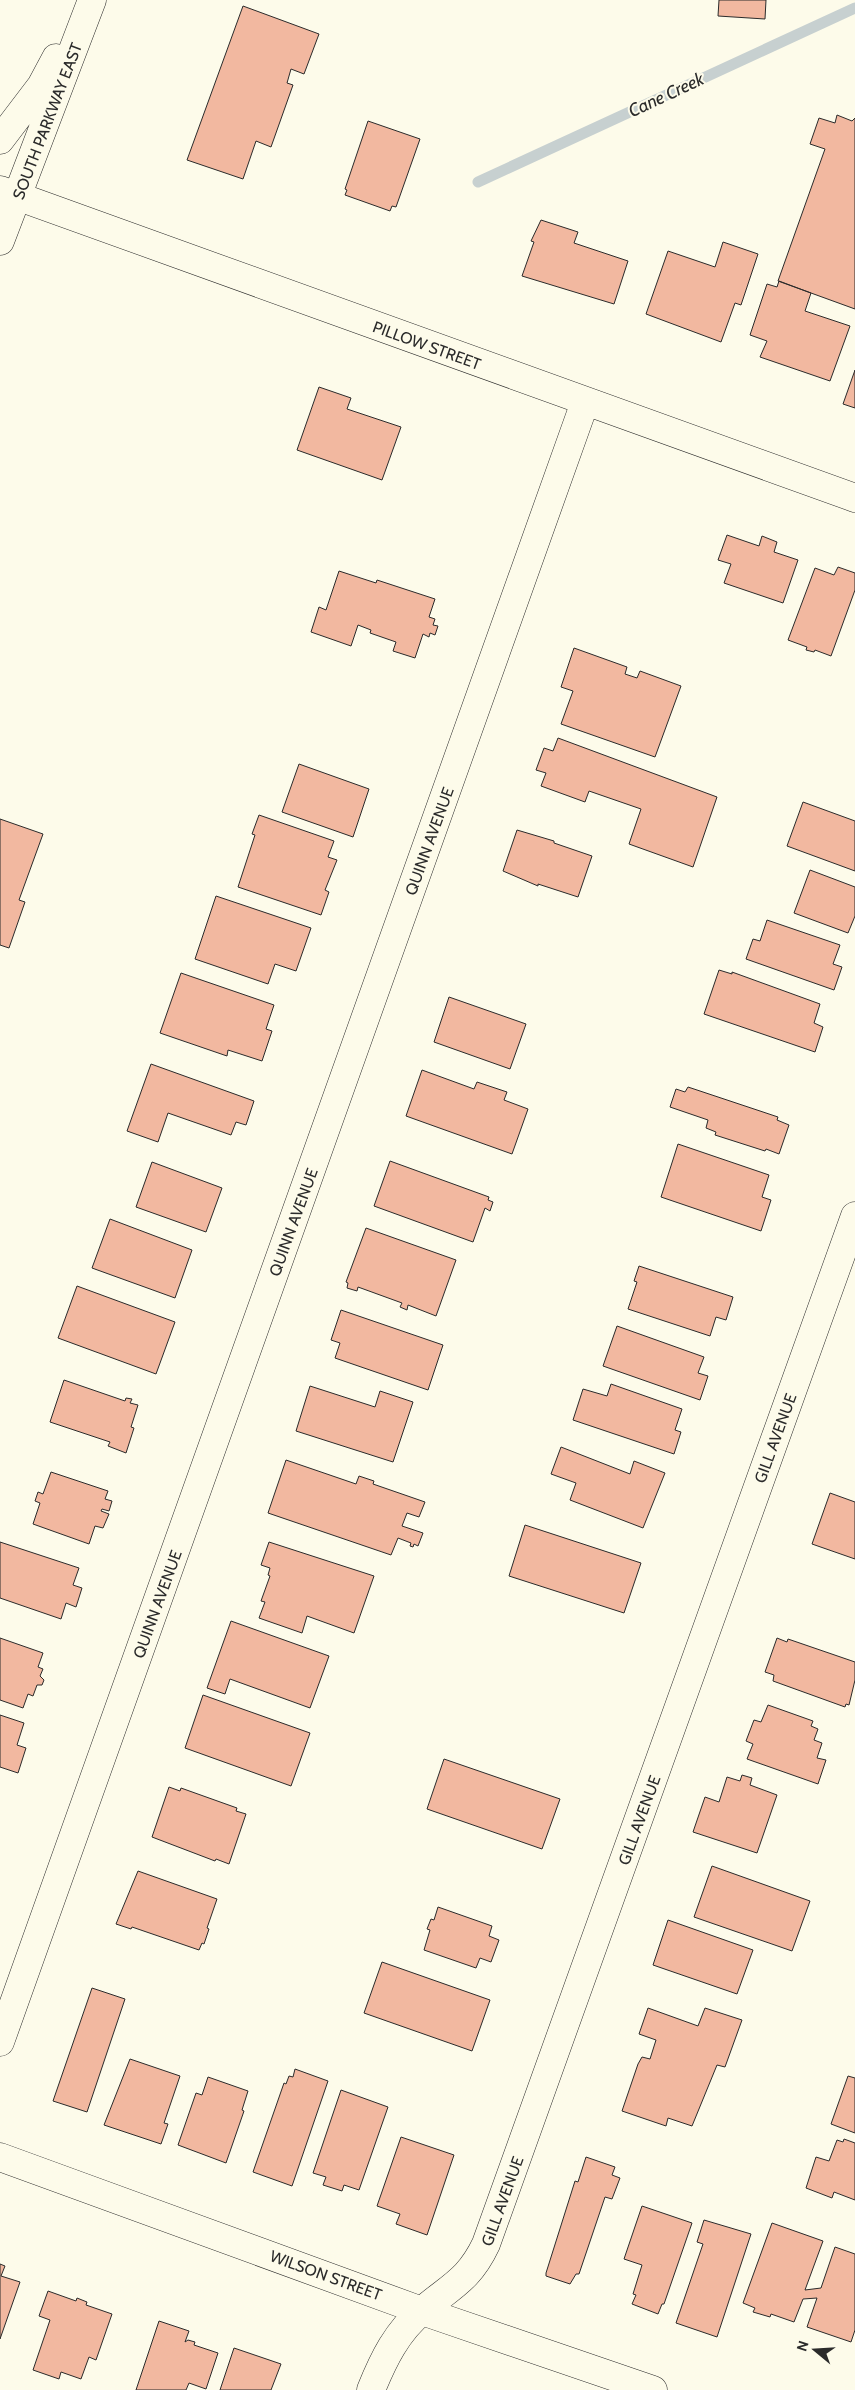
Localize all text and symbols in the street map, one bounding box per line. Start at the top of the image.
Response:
street label: SOUTH PARKWAY EAST [9,40,86,202]
water label: Cane Creek [625,67,708,122]
street label: PILLOW STREET [370,317,484,374]
street label: QUINN AVENUE [401,784,458,898]
street label: QUINN AVENUE [265,1165,322,1279]
street label: GILL AVENUE [750,1391,800,1486]
street label: QUINN AVENUE [129,1547,186,1661]
street label: GILL AVENUE [614,1773,664,1868]
street label: GILL AVENUE [477,2154,527,2249]
street label: WILSON STREET [267,2246,385,2305]
north arrow [790,2325,840,2375]
text: N [793,2338,813,2353]

